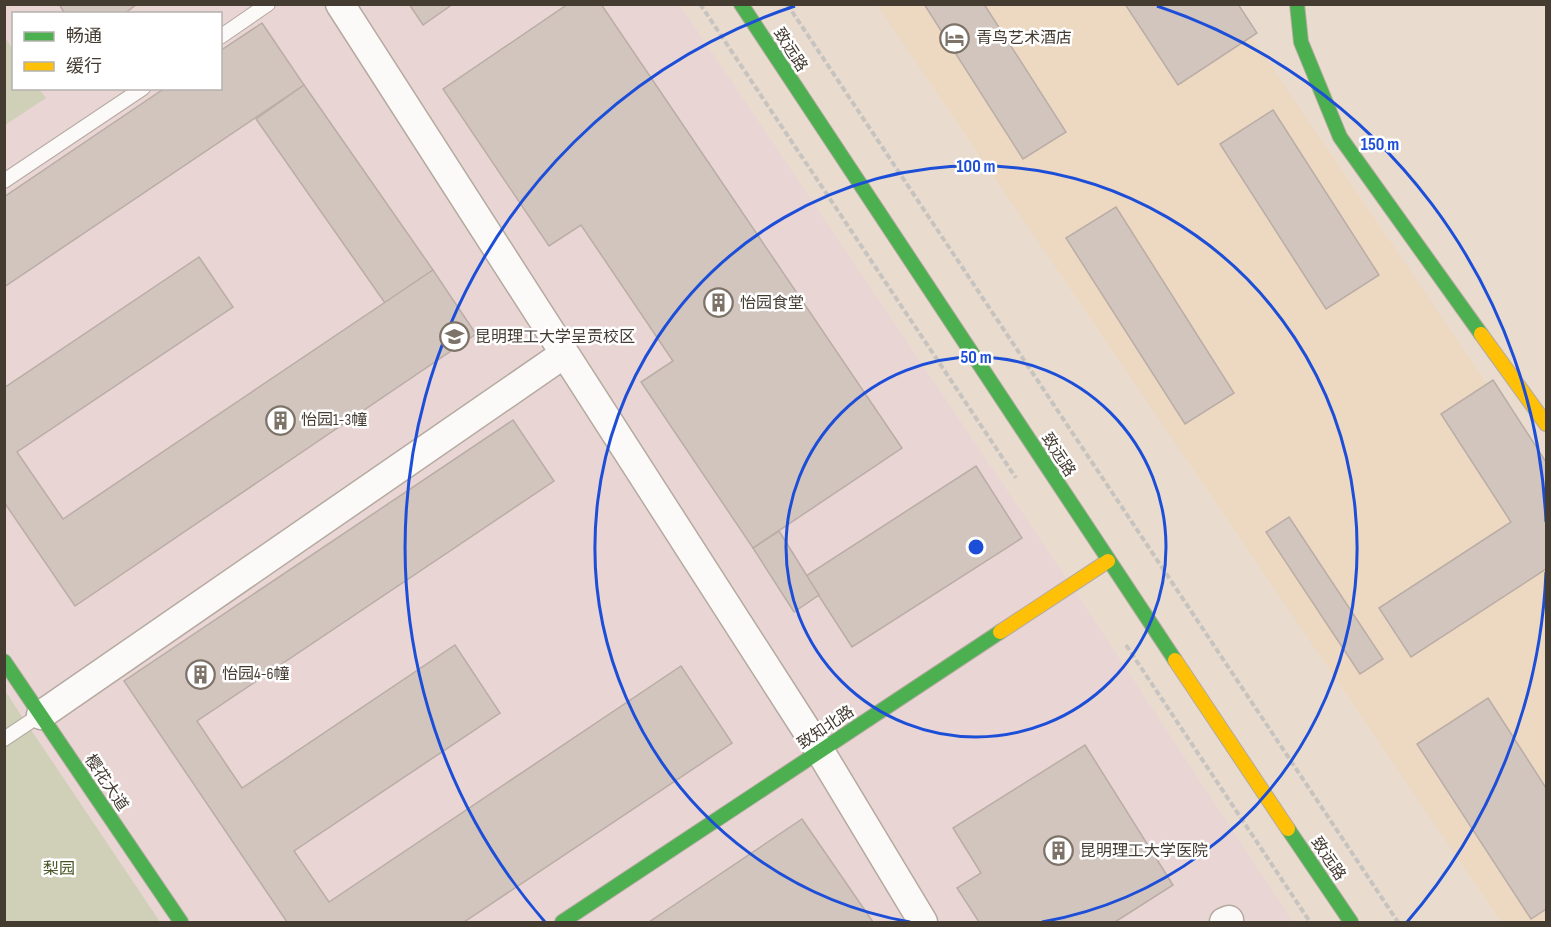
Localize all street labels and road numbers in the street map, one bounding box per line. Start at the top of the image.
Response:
street label: 致远路 [769,24,812,75]
street label: 致远路 [1037,429,1080,480]
street label: 致知北路 [794,701,858,754]
street label: 樱花大道 [80,751,132,815]
street label: 致远路 [1307,833,1350,884]

